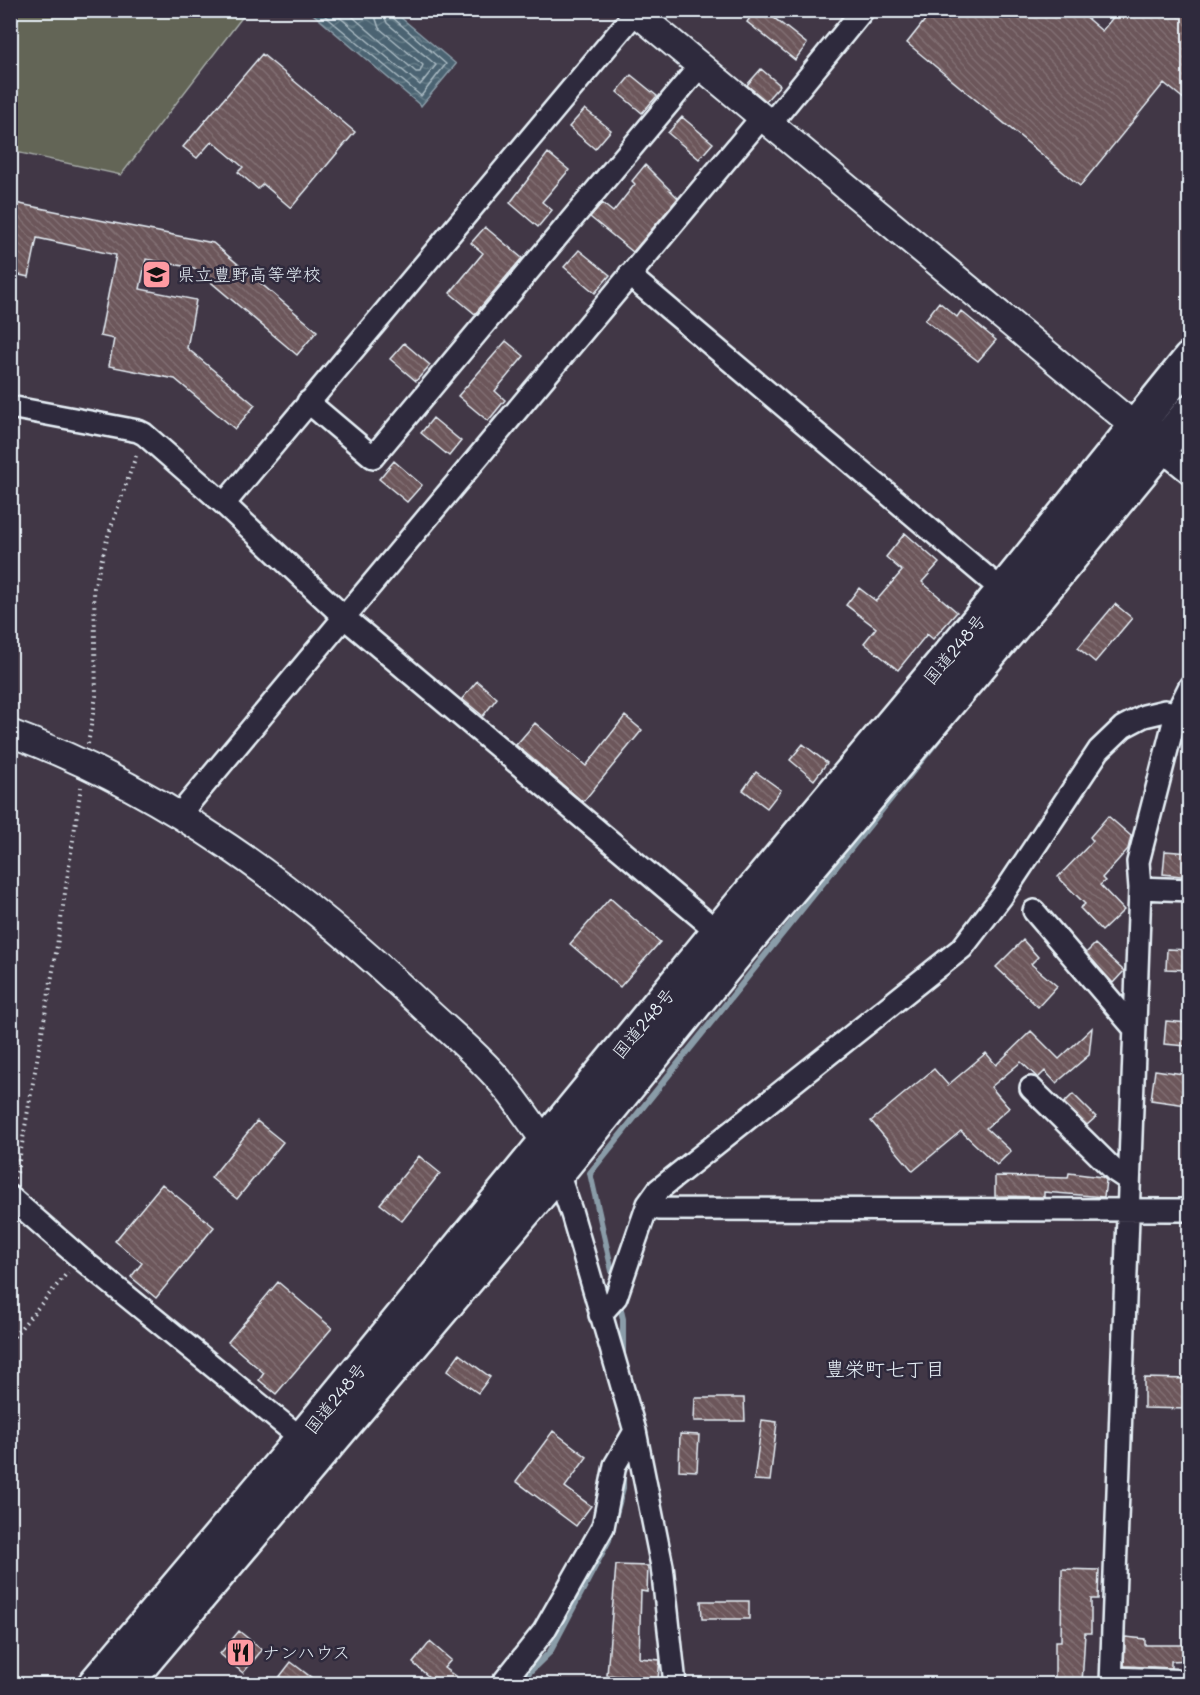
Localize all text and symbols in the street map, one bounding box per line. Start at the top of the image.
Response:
school or university icon: 県立豊野高等学校 [140,258,172,290]
place label: 県立豊野高等学校 [177,262,321,286]
street label: 国道248号 [917,609,991,689]
street label: 国道248号 [606,983,680,1063]
district label: 豊栄町七丁目 [825,1355,945,1381]
street label: 国道248号 [299,1357,371,1439]
restaurant icon: ナンハウス [225,1636,257,1668]
place label: ナンハウス [262,1640,350,1664]

